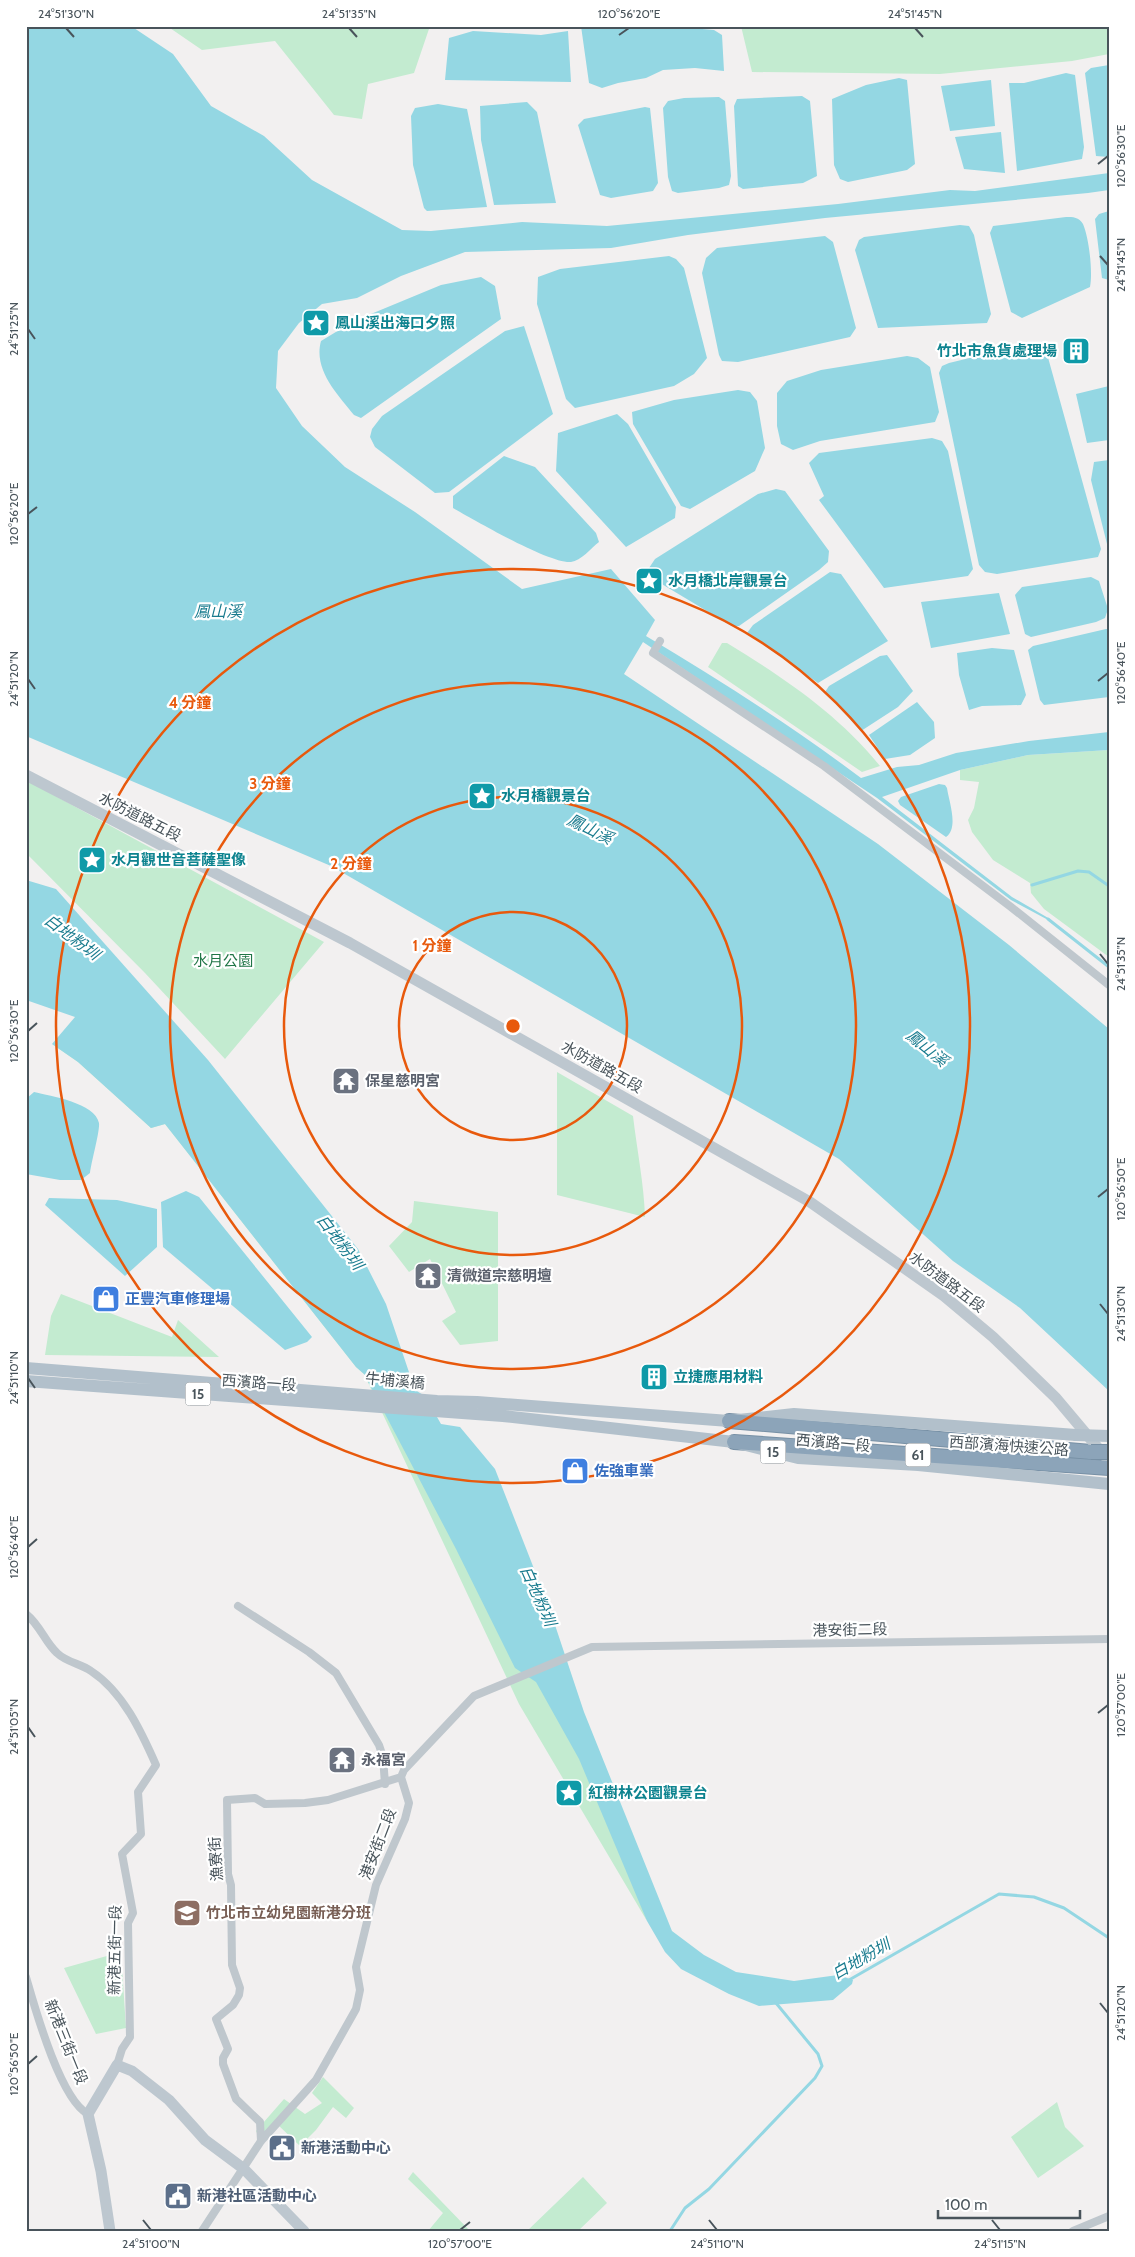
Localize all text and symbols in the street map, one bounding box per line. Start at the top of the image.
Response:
text: 24°51'30"N [38,6,94,21]
text: 24°51'35"N [322,6,376,21]
text: 120°56'20"E [598,6,661,21]
text: 24°51'45"N [888,6,942,21]
text: 120°56'30"E [1113,124,1128,187]
text: 24°51'45"N [1113,238,1128,292]
text: 24°51'25"N [6,302,21,356]
place icon: 鳳山溪出海口夕照 [301,308,331,338]
place label: 鳳山溪出海口夕照 [335,314,455,332]
building icon: 竹北市魚貨處理場 [1061,336,1091,366]
place label: 竹北市魚貨處理場 [937,342,1057,360]
text: 120°56'20"E [6,482,21,545]
place icon: 水月橋北岸觀景台 [634,566,664,596]
place label: 水月橋北岸觀景台 [668,572,788,590]
water label: 鳳山溪 [194,602,244,621]
text: 120°56'40"E [1113,641,1128,705]
text: 24°51'20"N [6,651,21,707]
text: 4 分鐘 [169,694,211,712]
text: 3 分鐘 [249,775,291,793]
place icon: 水月橋觀景台 [467,781,497,811]
place label: 水月橋觀景台 [501,787,591,805]
street label: 水防道路五段 [96,789,184,845]
water label: 鳳山溪 [564,810,618,849]
place icon: 水月觀世音菩薩聖像 [77,845,107,875]
place label: 水月觀世音菩薩聖像 [111,851,246,869]
text: 2 分鐘 [330,855,372,873]
water label: 白地粉圳 [41,910,105,965]
text: 1 分鐘 [413,937,451,955]
text: 24°51'35"N [1113,937,1128,991]
park label: 水月公園 [193,952,253,970]
text: 120°56'30"E [6,999,21,1062]
centre of rings [504,1017,522,1035]
water label: 鳳山溪 [902,1026,953,1072]
street label: 水防道路五段 [558,1037,646,1097]
temple icon: 保星慈明宮 [331,1066,361,1096]
place label: 保星慈明宮 [365,1072,440,1090]
text: 120°56'50"E [1113,1157,1128,1220]
water label: 白地粉圳 [313,1211,368,1275]
street label: 水防道路五段 [906,1248,988,1316]
temple icon: 清微道宗慈明壇 [413,1261,443,1291]
place label: 清微道宗慈明壇 [447,1267,552,1285]
shop icon: 正豐汽車修理場 [91,1284,121,1314]
text: 24°51'30"N [1113,1286,1128,1342]
place label: 正豐汽車修理場 [125,1290,230,1308]
text: 24°51'10"N [6,1351,21,1405]
building icon: 立捷應用材料 [639,1362,669,1392]
place label: 立捷應用材料 [673,1368,763,1386]
street label: 牛埔溪橋 [364,1369,426,1393]
street label: 西濱路一段 [221,1371,297,1395]
road number: 15 [186,1382,210,1406]
street label: 西濱路一段 [795,1431,871,1455]
street label: 西部濱海快速公路 [949,1433,1069,1459]
road number: 15 [760,1440,786,1464]
road number: 61 [906,1444,930,1466]
shop icon: 佐強車業 [560,1456,590,1486]
place label: 佐強車業 [594,1462,654,1480]
text: 120°56'40"E [6,1515,21,1579]
water label: 白地粉圳 [516,1563,561,1631]
street label: 港安街二段 [812,1620,888,1640]
text: 120°57'00"E [1113,1673,1128,1737]
text: 24°51'05"N [6,1699,21,1755]
temple icon: 永福宮 [327,1745,357,1775]
place label: 永福宮 [361,1751,406,1769]
place icon: 紅樹林公園觀景台 [554,1778,584,1808]
place label: 紅樹林公園觀景台 [588,1784,708,1802]
street label: 港安街二段 [356,1806,400,1882]
street label: 漁寮街 [205,1836,227,1882]
school or university icon: 竹北市立幼兒園新港分班 [172,1898,202,1928]
place label: 竹北市立幼兒園新港分班 [206,1904,371,1922]
street label: 新港五街一段 [105,1905,125,1995]
water label: 白地粉圳 [829,1934,895,1983]
text: 24°51'20"N [1113,1985,1128,2041]
street label: 新港三街一段 [41,1997,91,2087]
text: 120°56'50"E [6,2032,21,2095]
public building icon: 新港活動中心 [267,2133,297,2163]
place label: 新港活動中心 [301,2139,391,2157]
public building icon: 新港社區活動中心 [163,2181,193,2211]
place label: 新港社區活動中心 [197,2187,317,2205]
scale bar [938,2187,1080,2219]
text: 100 m [945,2196,987,2214]
text: 24°51'00"N [122,2236,180,2251]
text: 120°57'00"E [428,2236,492,2251]
text: 24°51'10"N [690,2236,744,2251]
text: 24°51'15"N [974,2236,1026,2251]

